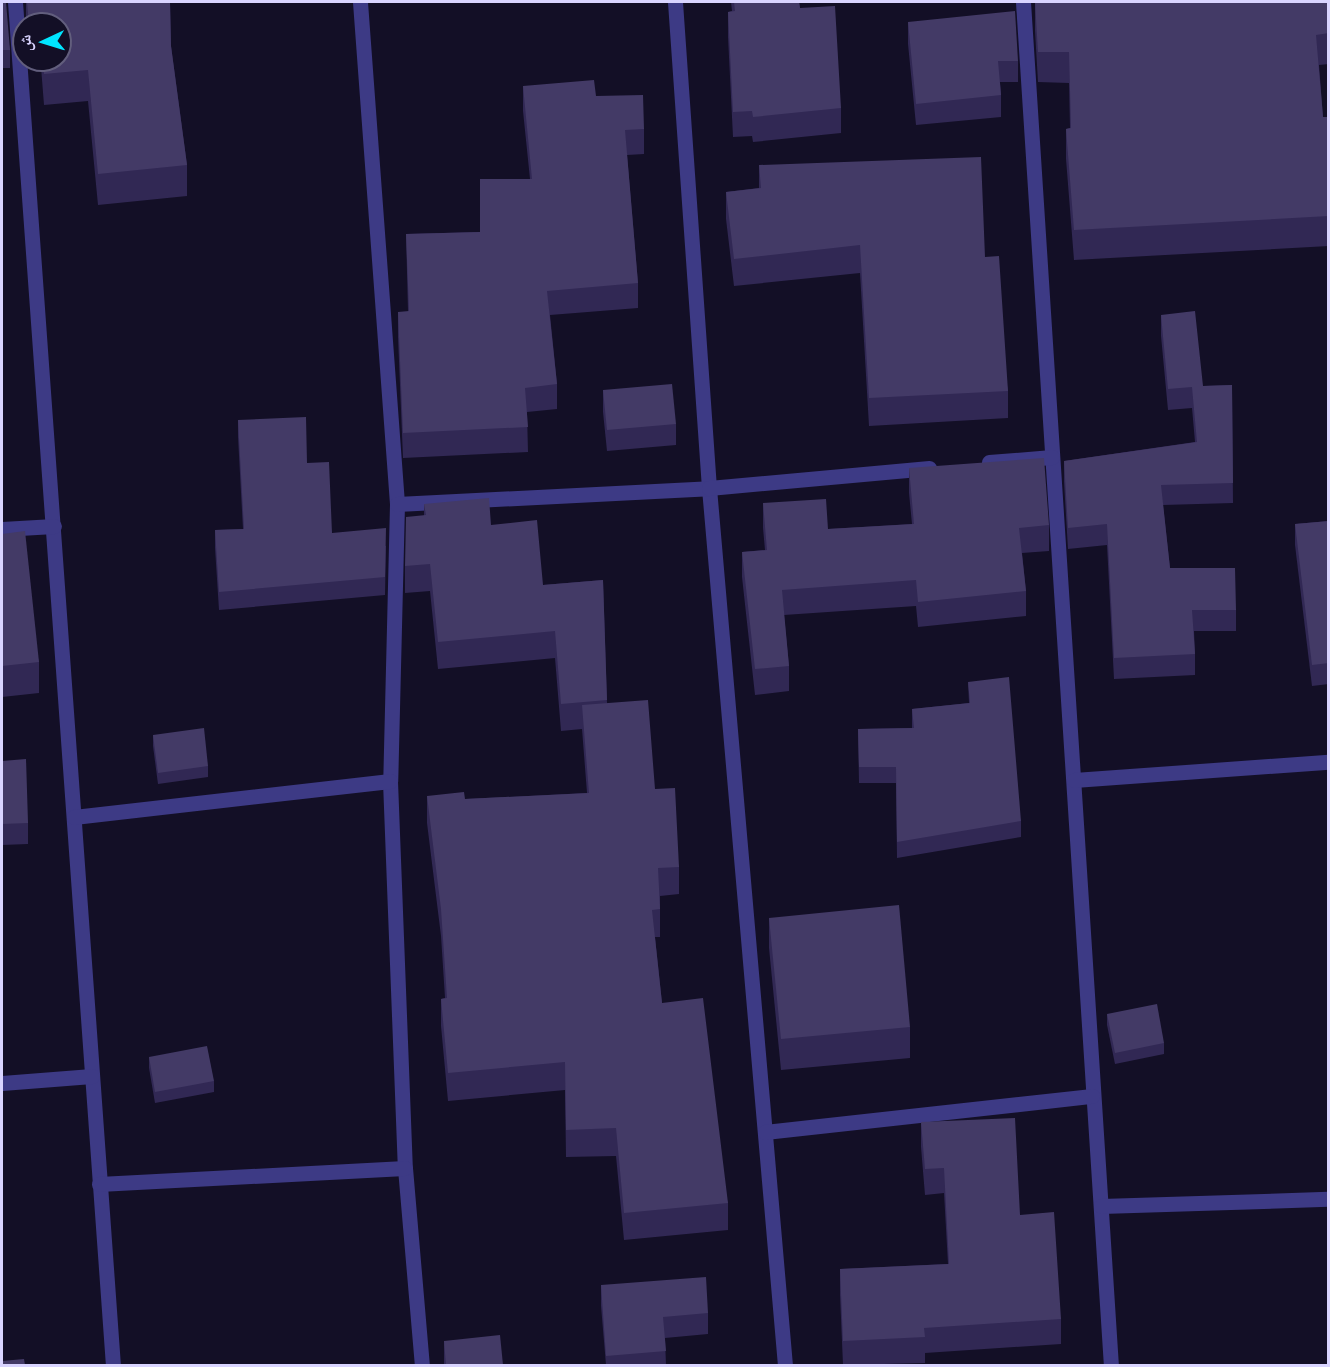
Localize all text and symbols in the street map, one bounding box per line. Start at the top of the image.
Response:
north arrow [12,12,72,72]
text: ش [15,34,37,52]

